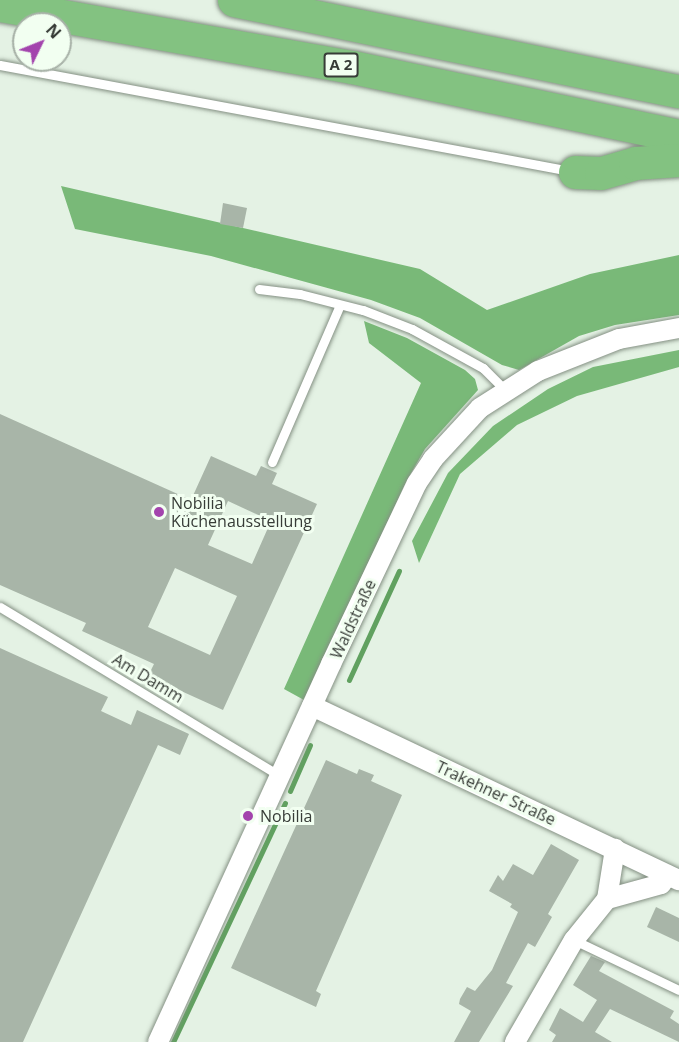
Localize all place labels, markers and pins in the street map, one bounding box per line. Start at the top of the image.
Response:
place label: Nobilia Küchenausstellung [171,493,312,531]
marker: Nobilia Küchenausstellung [152,505,166,519]
place label: Nobilia [260,806,312,826]
marker: Nobilia [241,809,255,823]

